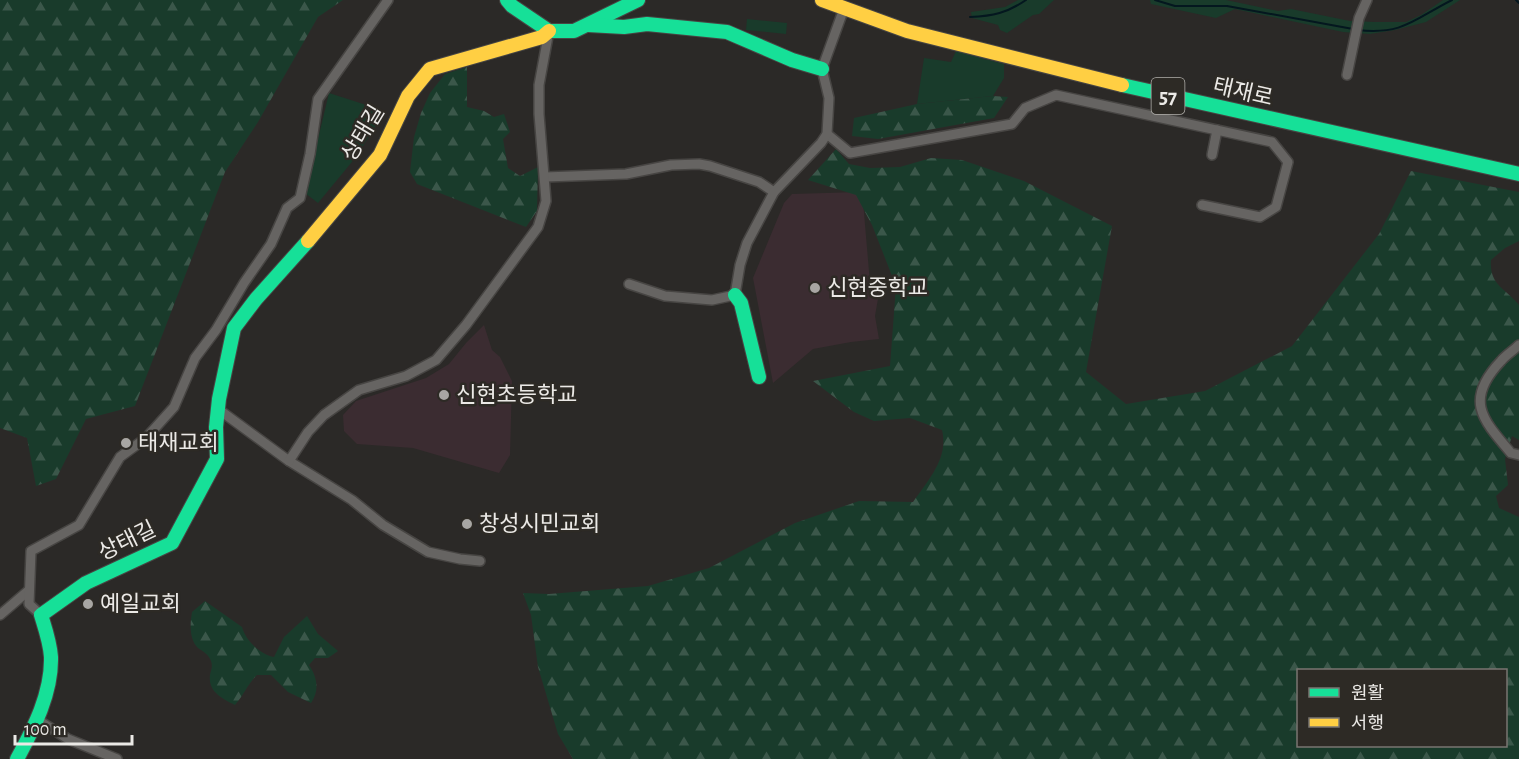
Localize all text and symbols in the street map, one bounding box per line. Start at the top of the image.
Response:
street label: 태재로 [1211,73,1275,110]
road number: 57 [1152,78,1184,114]
street label: 상태길 [337,101,388,165]
place label: 신현중학교 [827,276,928,299]
marker: 신현중학교 [808,281,822,295]
place label: 신현초등학교 [456,383,577,406]
marker: 신현초등학교 [437,388,451,402]
place label: 태재교회 [138,431,219,454]
marker: 태재교회 [119,436,133,450]
place label: 창성시민교회 [479,512,600,535]
street label: 상태길 [94,517,159,564]
marker: 창성시민교회 [460,517,474,531]
place label: 예일교회 [100,592,181,615]
marker: 예일교회 [81,597,95,611]
legend [1297,669,1507,747]
text: 원활 [1351,683,1384,703]
scale bar [15,708,132,746]
text: 서행 [1351,714,1384,733]
text: 100 m [24,721,67,739]

